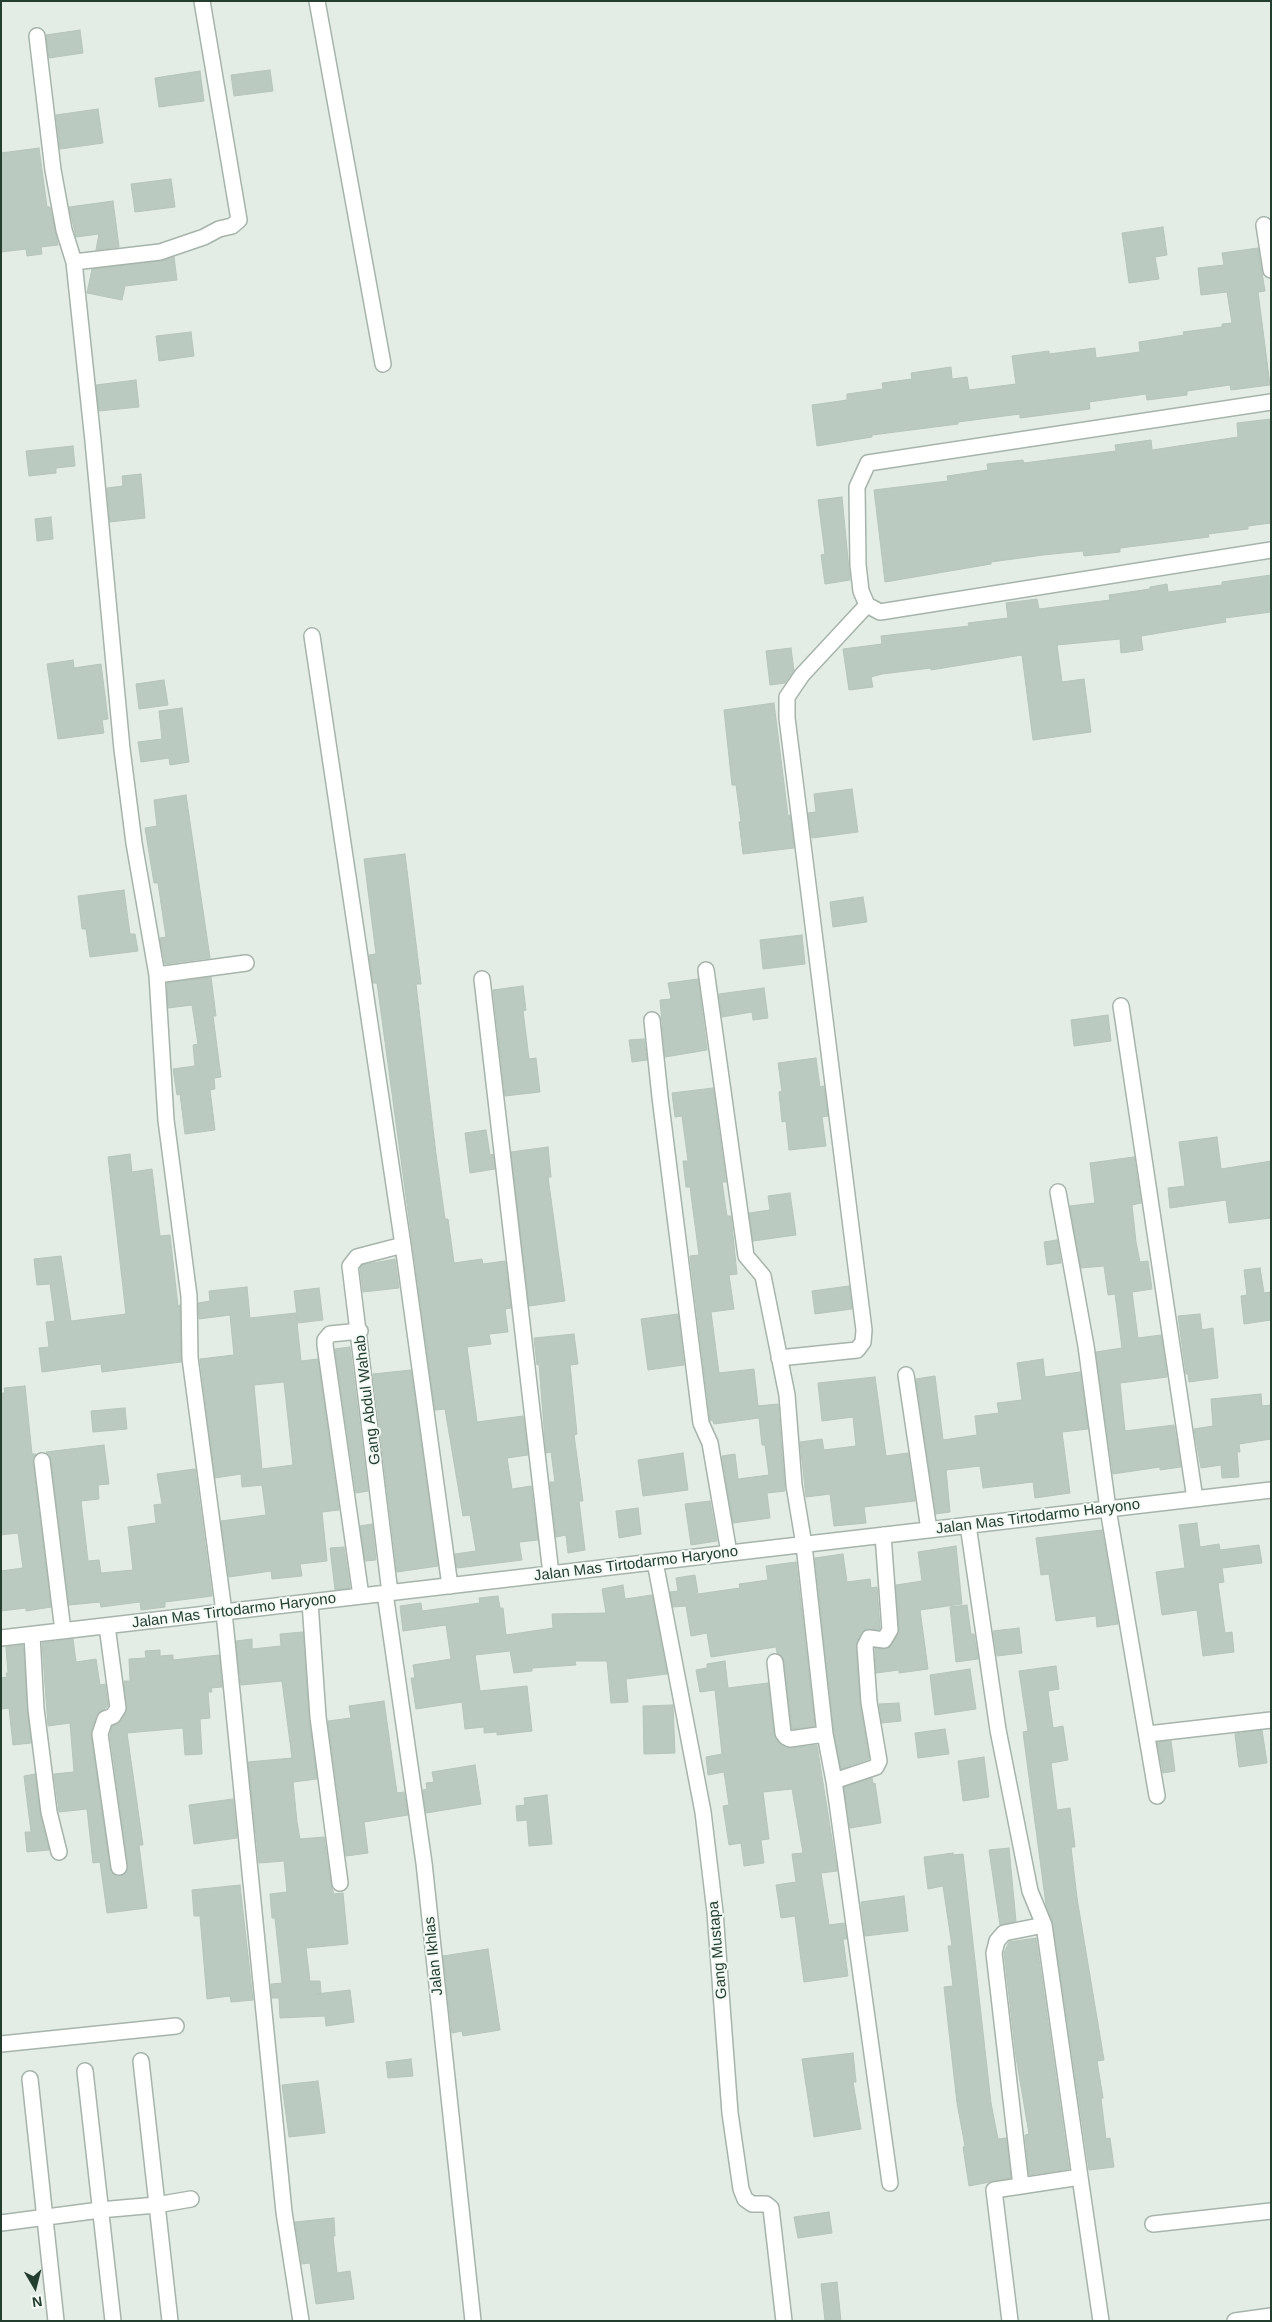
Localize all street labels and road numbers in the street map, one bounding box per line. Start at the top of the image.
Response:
street label: Gang Abdul Wahab [351,1334,385,1466]
street label: Jalan Mas Tirtodarmo Haryono [935,1496,1141,1538]
street label: Jalan Mas Tirtodarmo Haryono [533,1543,739,1585]
street label: Jalan Mas Tirtodarmo Haryono [131,1590,337,1632]
street label: Gang Mustapa [705,1900,731,2000]
street label: Jalan Ikhlas [421,1916,447,1996]

